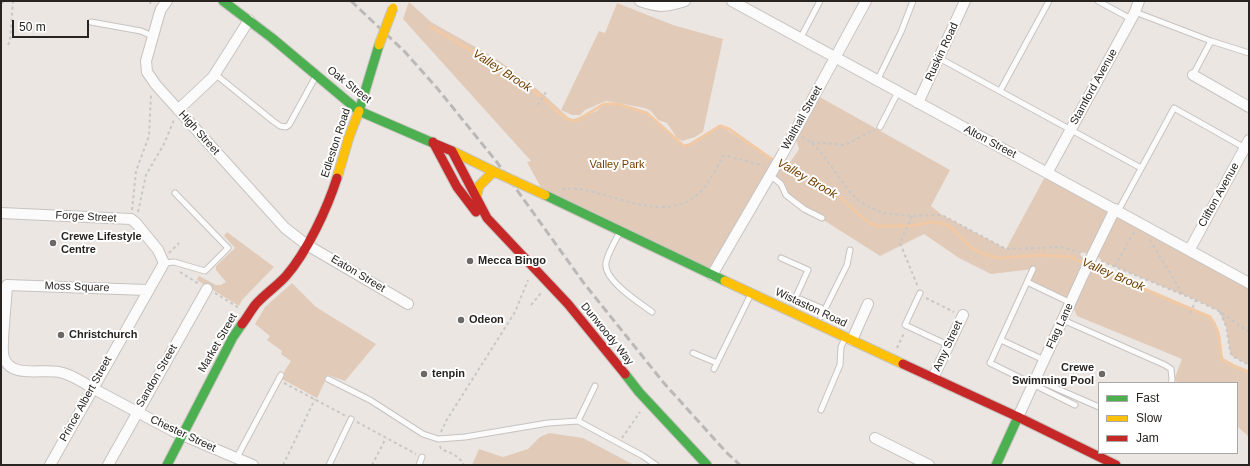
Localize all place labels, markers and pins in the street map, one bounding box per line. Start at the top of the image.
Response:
place label: Crewe Lifestyle Centre [61,230,142,256]
marker: Crewe Lifestyle Centre [48,238,58,248]
place label: Mecca Bingo [478,254,546,268]
marker: Mecca Bingo [465,256,475,266]
place label: Odeon [469,313,504,327]
marker: Odeon [456,315,466,325]
place label: Christchurch [69,328,137,342]
marker: Christchurch [56,330,66,340]
place label: Crewe Swimming Pool [1012,361,1094,387]
place label: tenpin [432,367,465,381]
marker: tenpin [419,369,429,379]
marker: Crewe Swimming Pool [1097,369,1107,379]

